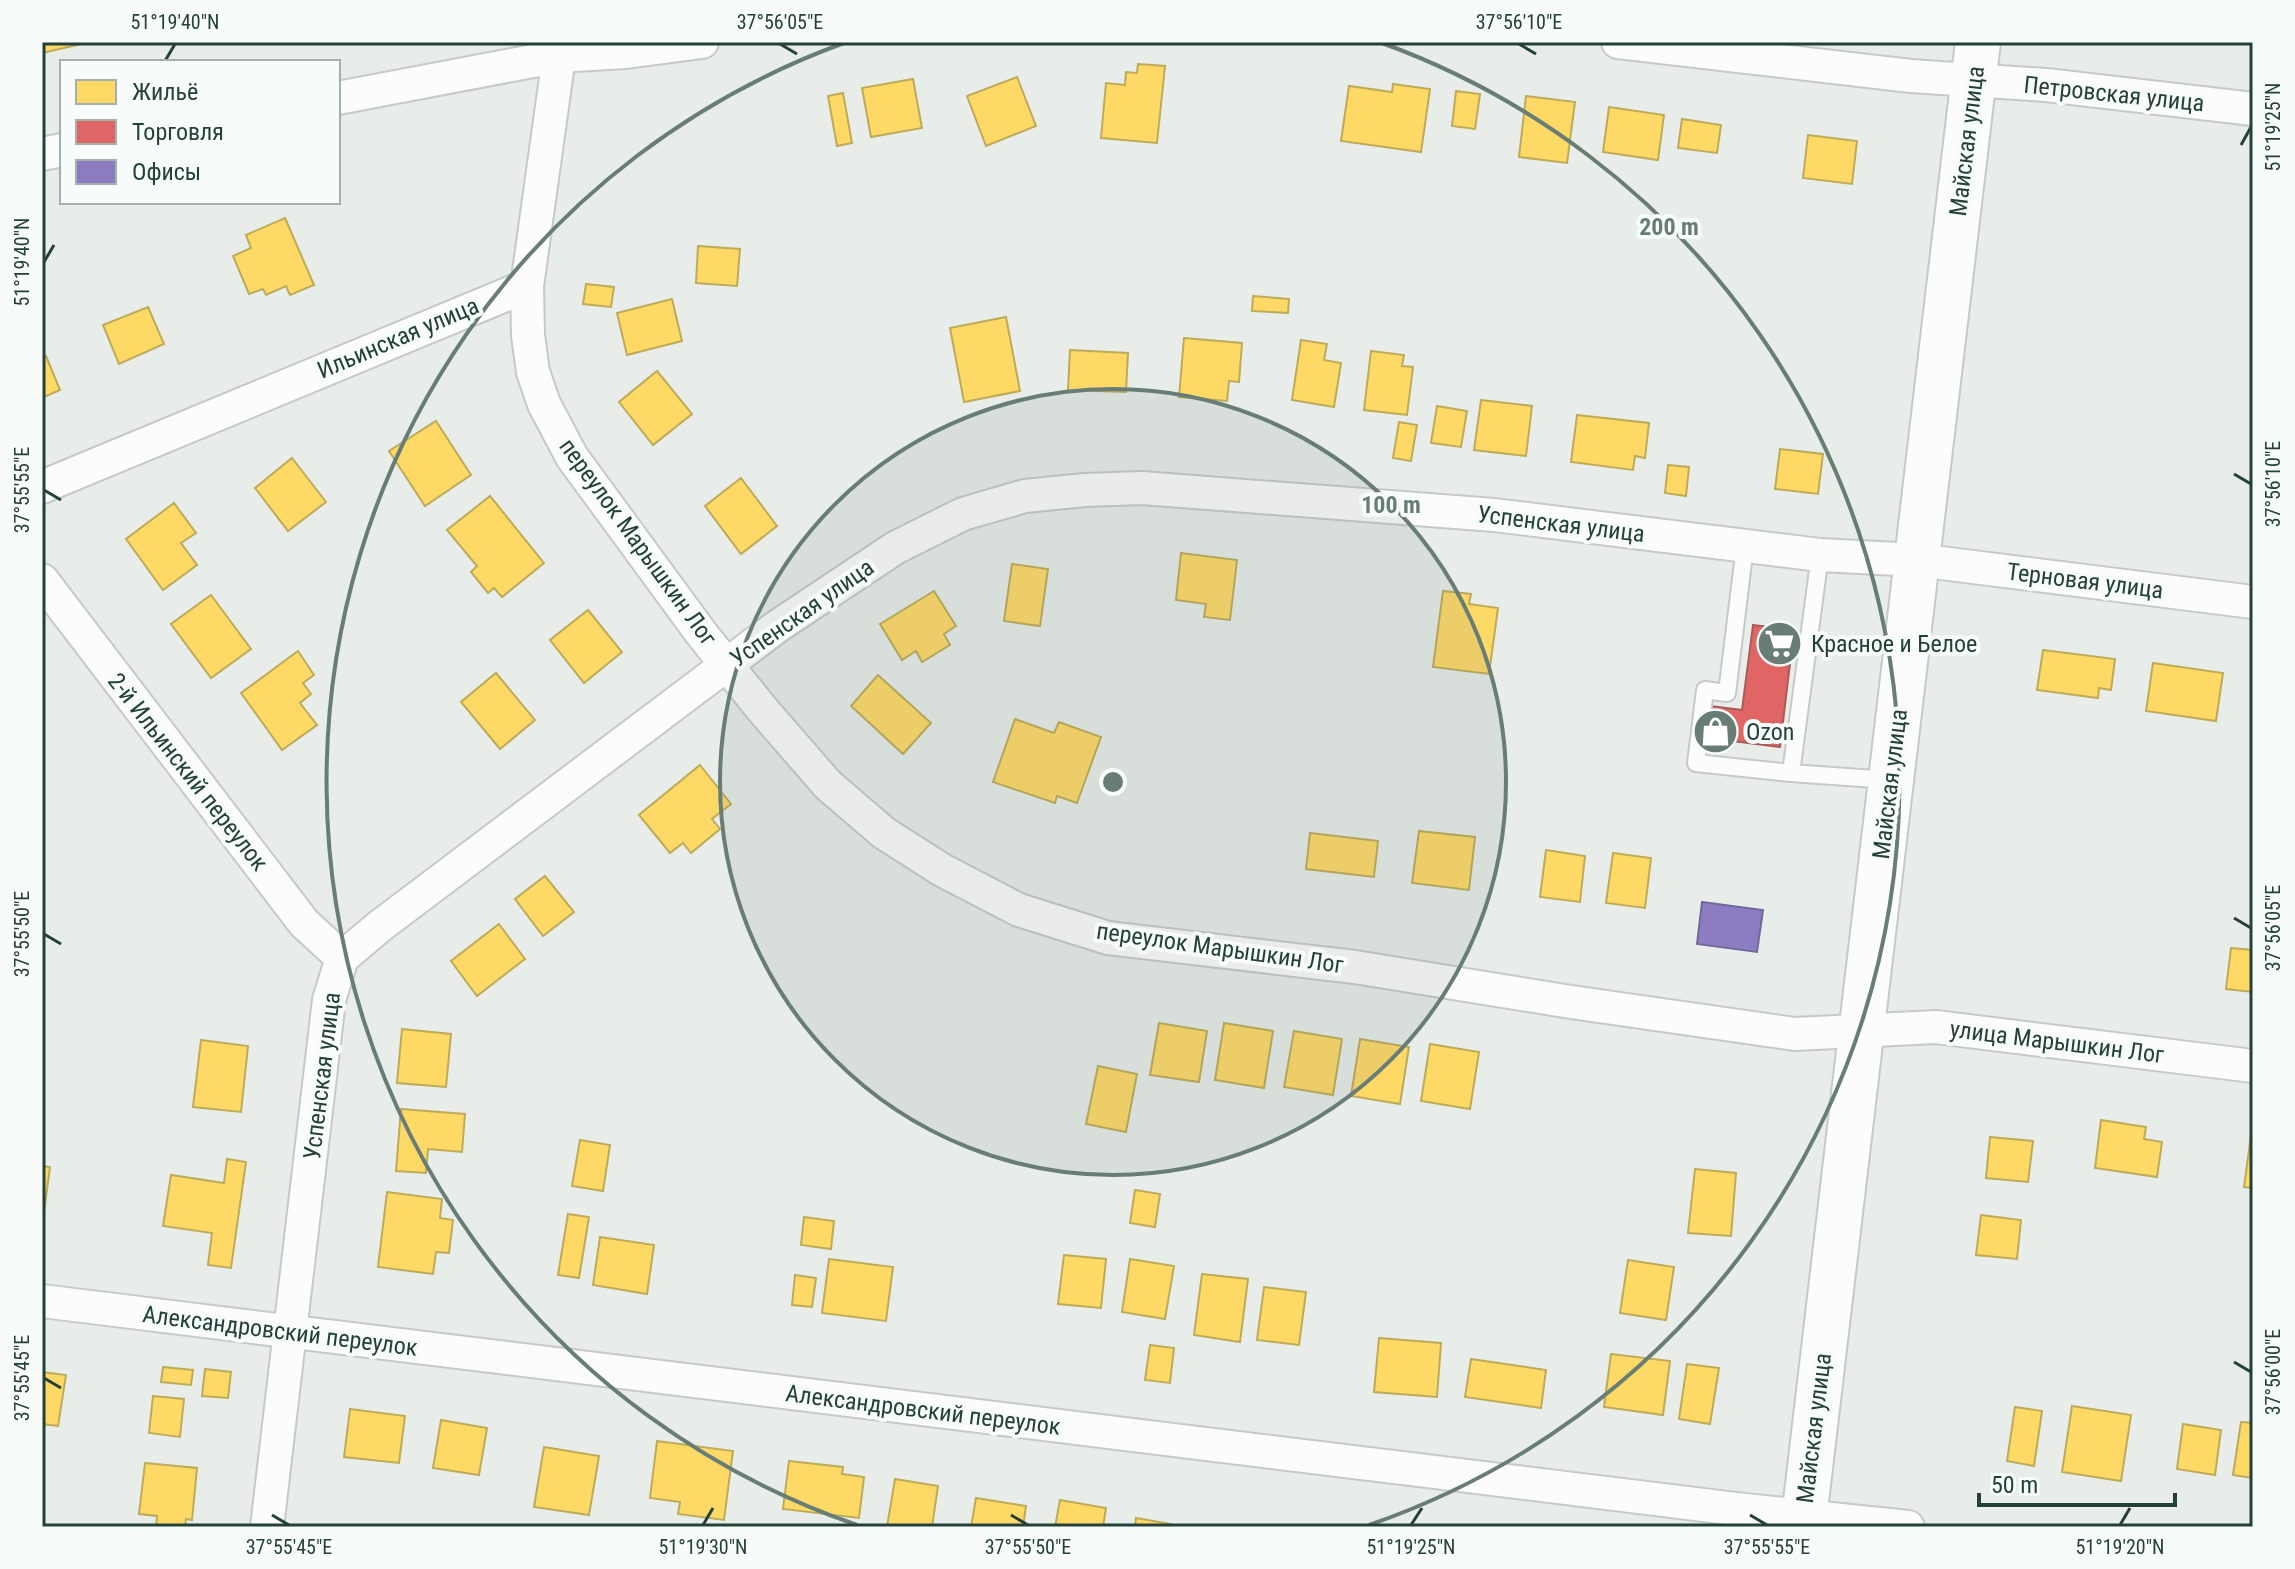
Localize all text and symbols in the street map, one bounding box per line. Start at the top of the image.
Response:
text: 51°19'40"N [130,10,220,34]
text: 37°56'05"E [737,10,823,34]
text: 37°56'10"E [1476,10,1562,34]
legend [60,60,340,204]
street label: Майская улица [1944,64,1990,218]
street label: Петровская улица [2022,71,2206,117]
text: Жильё [132,78,198,106]
text: 51°19'25"N [2261,82,2285,172]
text: Торговля [132,118,224,146]
text: Офисы [132,158,201,186]
text: 200 m [1639,213,1699,241]
text: 51°19'40"N [10,217,34,307]
street label: Ильинская улица [313,291,483,385]
street label: переулок Марышкин Лог [553,433,723,651]
text: 37°56'10"E [2261,441,2285,527]
text: 37°55'55"E [10,447,34,533]
text: 100 m [1361,491,1421,519]
street label: Успенская улица [1476,500,1646,548]
street label: Успенская улица [725,553,879,673]
street label: Терновая улица [2005,558,2165,604]
supermarket icon: Красное и Белое [1756,620,1804,668]
place label: Красное и Белое [1811,630,1977,658]
street label: 2-й Ильинский переулок [102,668,274,877]
street label: Майская улица [1867,707,1913,861]
shop icon: Ozon [1691,708,1739,756]
place label: Ozon [1746,718,1794,746]
centre of rings [1099,768,1127,796]
text: 37°56'05"E [2261,885,2285,971]
text: 37°55'50"E [10,891,34,977]
street label: переулок Марышкин Лог [1095,917,1345,979]
street label: Успенская улица [298,991,346,1161]
street label: улица Марышкин Лог [1948,1015,2166,1069]
street label: Александровский переулок [141,1300,420,1362]
text: 37°56'00"E [2261,1329,2285,1415]
text: 37°55'45"E [10,1335,34,1421]
street label: Майская улица [1791,1351,1837,1505]
street label: Александровский переулок [784,1379,1063,1441]
scale bar [1979,1457,2175,1507]
text: 50 m [1991,1471,2038,1499]
text: 37°55'45"E [246,1535,332,1559]
text: 51°19'30"N [658,1535,748,1559]
text: 37°55'50"E [985,1535,1071,1559]
text: 51°19'25"N [1366,1535,1456,1559]
text: 37°55'55"E [1724,1535,1810,1559]
text: 51°19'20"N [2075,1535,2165,1559]

